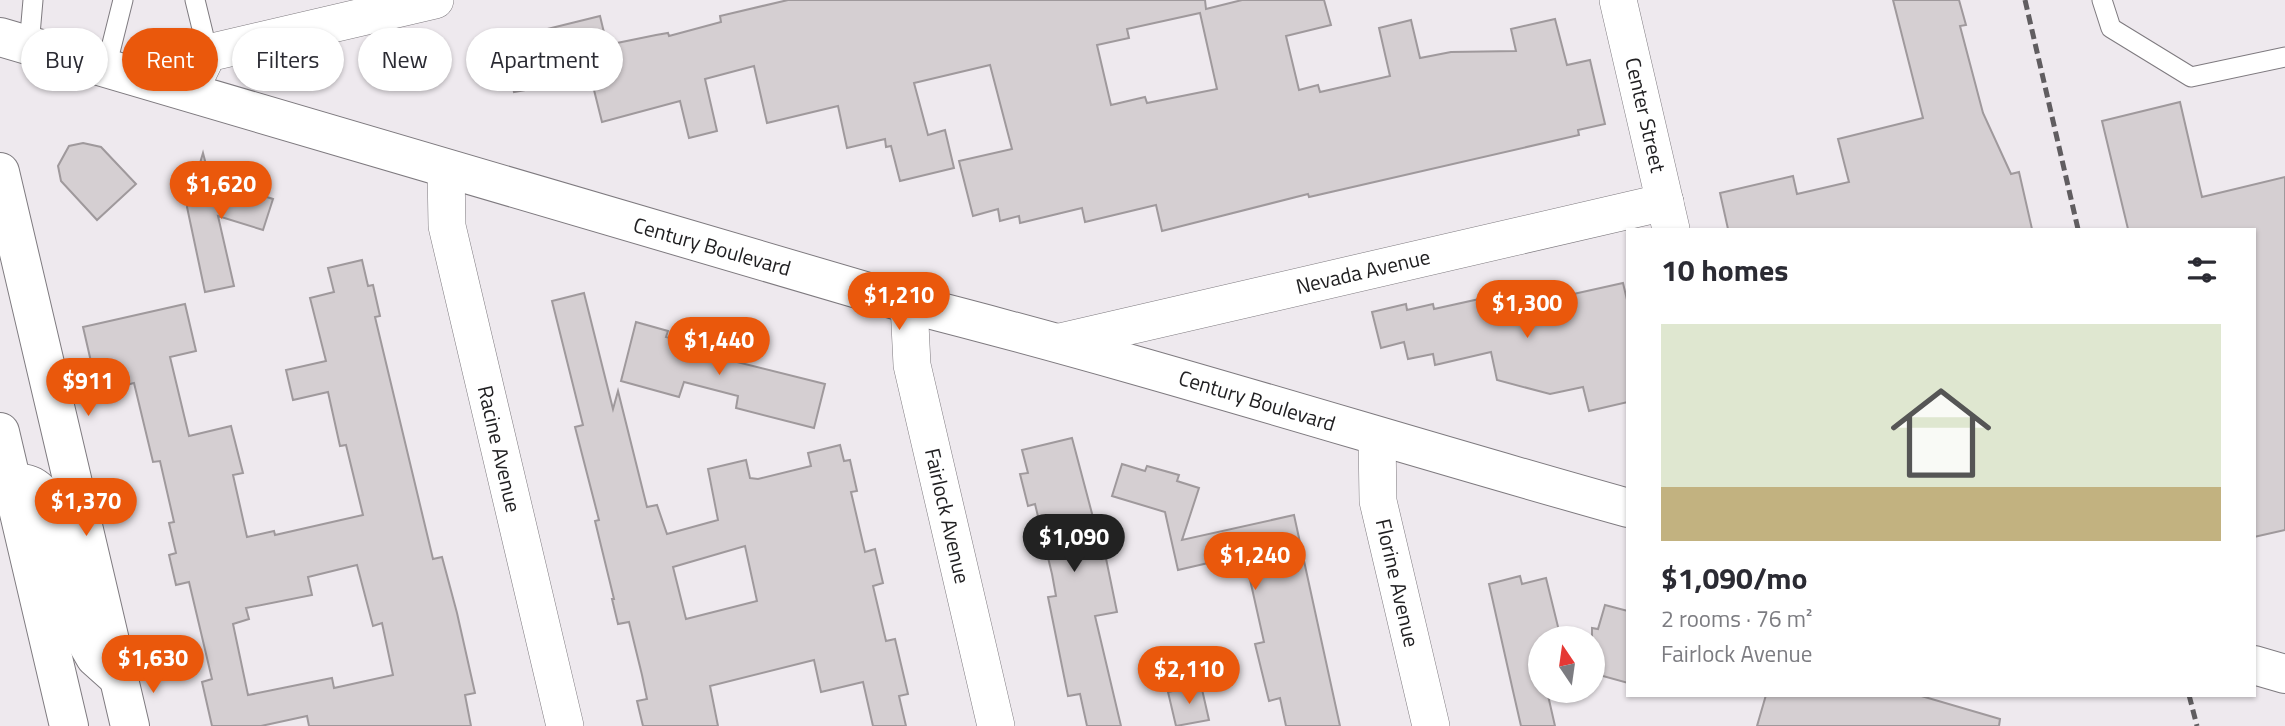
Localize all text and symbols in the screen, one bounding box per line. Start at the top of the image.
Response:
chip: Buy [21,28,108,91]
chip: Rent [122,28,218,91]
chip: Filters [232,28,344,91]
chip: New [358,28,452,91]
chip: Apartment [466,28,623,91]
street label: Center Street [1617,54,1675,176]
pin: $1,620 [164,162,278,221]
text: $1,620 [186,166,256,201]
street label: Century Boulevard [630,208,795,284]
street label: Nevada Avenue [1292,240,1433,302]
text: 10 homes [1661,247,1788,293]
icon: filters [2183,251,2221,289]
pin: $1,210 [842,272,956,332]
text: $1,210 [864,277,934,312]
pin: $1,300 [1470,280,1584,340]
text: $1,300 [1492,285,1562,320]
pin: $1,440 [662,318,776,377]
text: $1,440 [684,322,754,357]
pin: $911 [47,358,129,418]
street label: Century Boulevard [1175,361,1340,439]
text: $911 [62,363,114,398]
icon: home [1878,370,2004,496]
street label: Racine Avenue [470,382,530,515]
street label: Fairlock Avenue [917,445,979,587]
pin: $1,370 [29,478,143,538]
text: $1,370 [51,483,121,518]
pin: $1,090 [1017,514,1131,574]
street label: Florine Avenue [1368,515,1428,650]
text: $1,090 [1039,519,1109,554]
pin: $1,240 [1198,532,1312,592]
text: $1,240 [1220,537,1290,572]
text: $1,090/mo [1661,555,1807,601]
text: 2 rooms · 76 m² [1661,601,1812,636]
north arrow [1528,626,1605,704]
map controls [1528,626,1605,703]
pin: $1,630 [96,636,210,695]
text: Fairlock Avenue [1661,636,1812,671]
text: $1,630 [118,640,188,675]
pin: $2,110 [1132,646,1246,706]
text: $2,110 [1154,651,1224,686]

